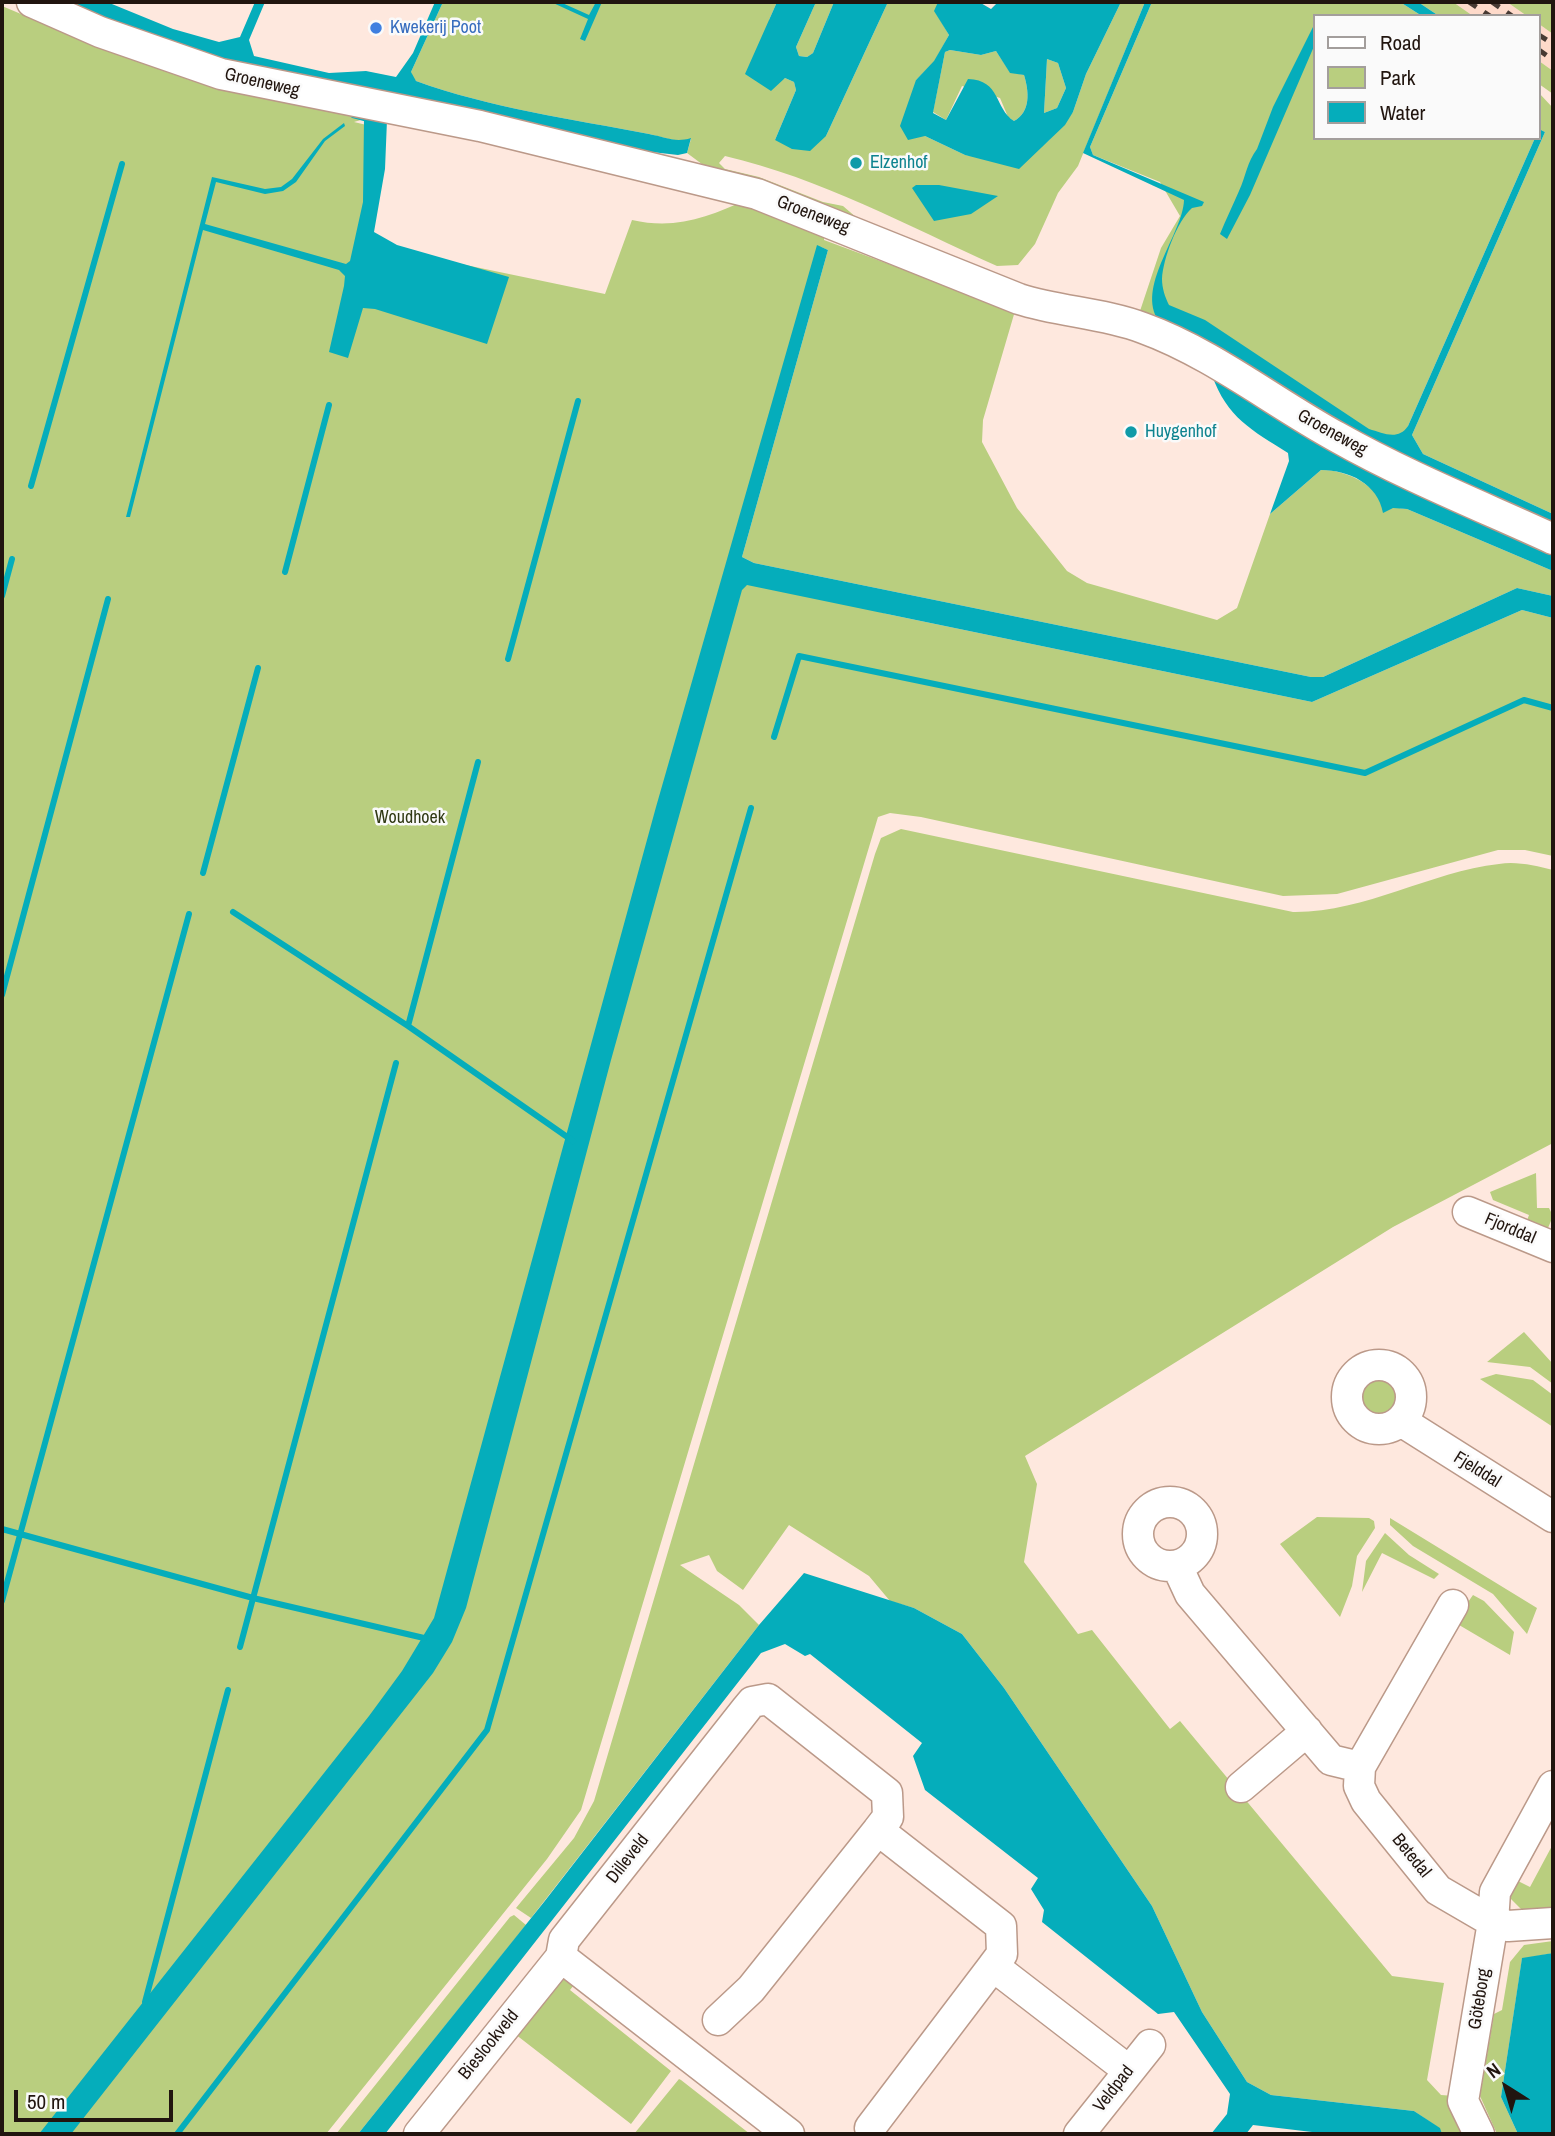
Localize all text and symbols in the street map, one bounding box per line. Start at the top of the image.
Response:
legend [1314,14,1541,140]
place label: Kwekerij Poot [390,17,481,39]
marker: Kwekerij Poot [368,20,384,36]
text: Road [1380,28,1421,57]
text: Park [1380,63,1415,92]
street label: Groeneweg [222,64,302,102]
text: Water [1380,98,1425,127]
place label: Elzenhof [870,152,927,174]
marker: Elzenhof [848,155,864,171]
street label: Groeneweg [774,191,852,239]
street label: Groeneweg [1293,405,1371,461]
place label: Huygenhof [1145,421,1216,443]
marker: Huygenhof [1123,424,1139,440]
park label: Woudhoek [375,807,445,829]
street label: Fjorddal [1481,1209,1539,1249]
street label: Fjelddal [1449,1447,1505,1493]
street label: Dilleveld [602,1830,654,1888]
street label: Betedal [1387,1830,1435,1882]
street label: Göteborg [1465,1967,1495,2031]
street label: Bieslookveld [454,2006,524,2084]
north arrow [1471,2052,1541,2122]
text: N [1481,2056,1506,2084]
street label: Veldpad [1089,2061,1139,2117]
scale bar [18,2076,177,2120]
text: 50 m [27,2087,65,2116]

